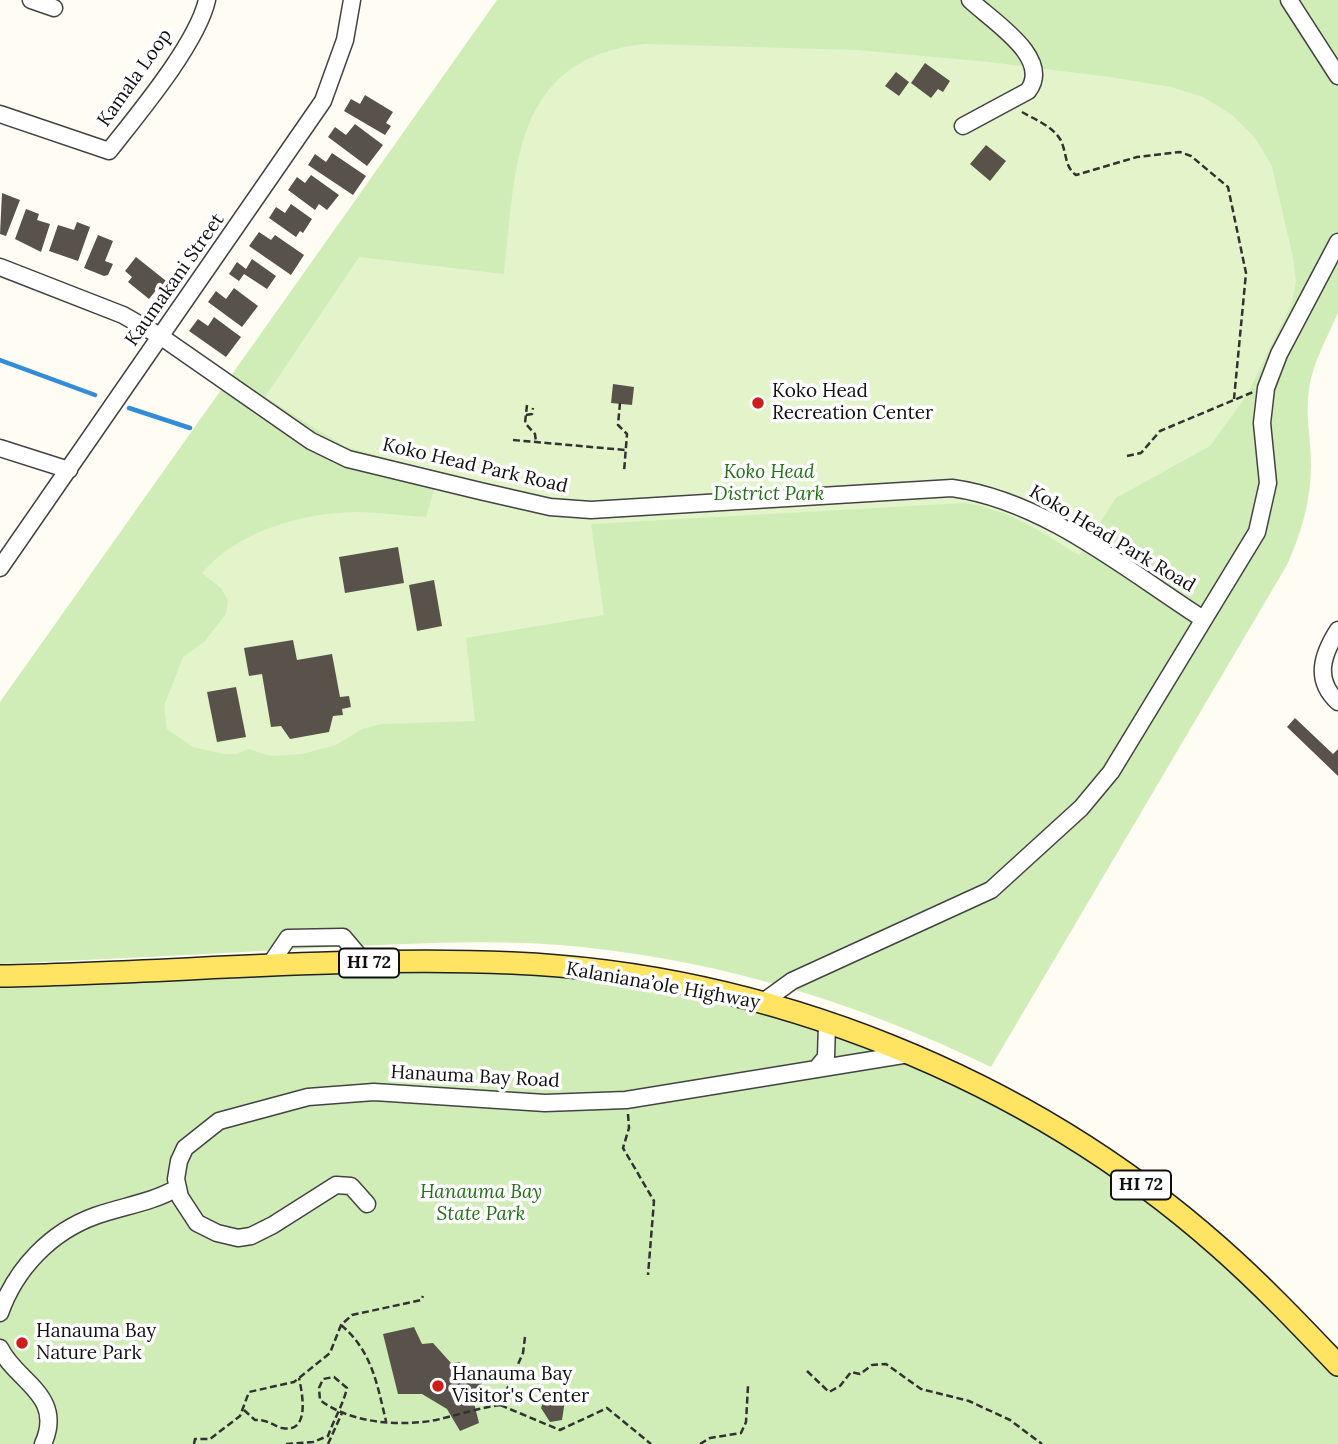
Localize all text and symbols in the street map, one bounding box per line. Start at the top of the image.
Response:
street label: Kamala Loop [93,25,177,131]
street label: Kaumakani Street [121,209,229,351]
place label: Koko Head Recreation Center [772,381,933,425]
marker: Koko Head Recreation Center [750,395,766,411]
street label: Koko Head Park Road [380,434,570,498]
park label: Koko Head District Park [714,462,824,506]
street label: Koko Head Park Road [1025,480,1199,598]
road number: HI 72 [339,948,399,978]
street label: Kalaniana’ole Highway [564,958,762,1014]
street label: Hanauma Bay Road [390,1061,560,1093]
road number: HI 72 [1111,1170,1171,1200]
park label: Hanauma Bay State Park [420,1182,542,1226]
place label: Hanauma Bay Nature Park [36,1321,156,1365]
marker: Hanauma Bay Nature Park [14,1335,30,1351]
place label: Hanauma Bay Visitor's Center [452,1364,589,1408]
marker: Hanauma Bay Visitor's Center [430,1378,446,1394]

